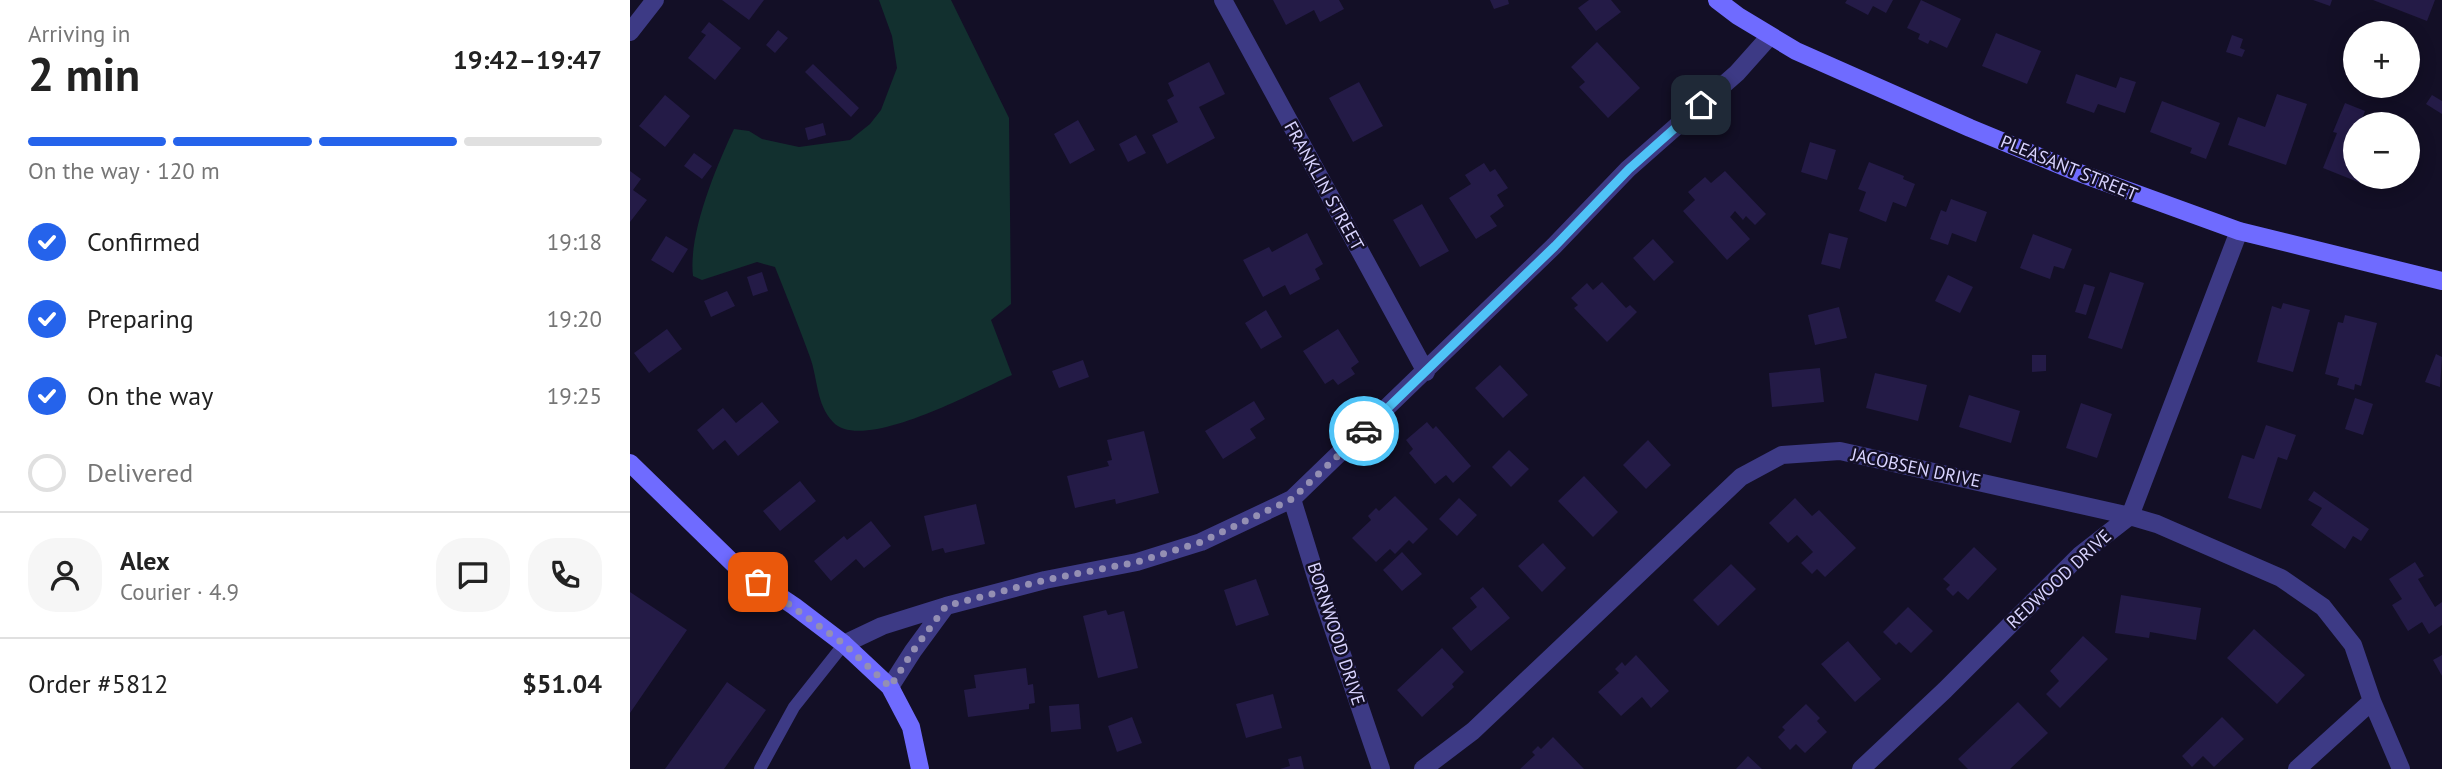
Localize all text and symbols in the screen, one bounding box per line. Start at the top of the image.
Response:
text: Arriving in [28,19,130,48]
map controls [2343,21,2420,189]
button: + [2343,21,2420,98]
text: 19:42–19:47 [453,43,602,76]
text: 2 min [28,44,140,104]
pin [1671,75,1731,135]
icon: home [1682,86,1720,124]
button: − [2343,112,2420,189]
street label: FRANKLIN STREET [1279,117,1369,254]
street label: PLEASANT STREET [1997,130,2141,205]
text: On the way · 120 m [28,156,220,185]
icon: check [28,223,66,261]
text: Confirmed [87,225,200,258]
text: 19:18 [547,227,602,256]
icon: check [28,300,66,338]
text: Preparing [87,302,194,335]
text: 19:20 [547,304,602,333]
icon: check [28,377,66,415]
text: On the way [87,379,213,412]
text: 19:25 [547,381,602,410]
courier [1329,396,1399,466]
icon: car [1345,412,1383,450]
street label: JACOBSEN DRIVE [1848,442,1983,492]
text: Delivered [87,456,193,489]
street label: REDWOOD DRIVE [2001,524,2116,633]
button: person [28,538,102,612]
button: chat [436,538,510,612]
button: phone [528,538,602,612]
text: Alex [120,544,170,577]
pin [728,552,788,612]
street label: BORNWOOD DRIVE [1303,559,1370,708]
icon: bag [739,563,777,601]
text: Courier · 4.9 [120,577,239,606]
text: Order #5812 [28,667,168,700]
text: $51.04 [522,667,602,700]

